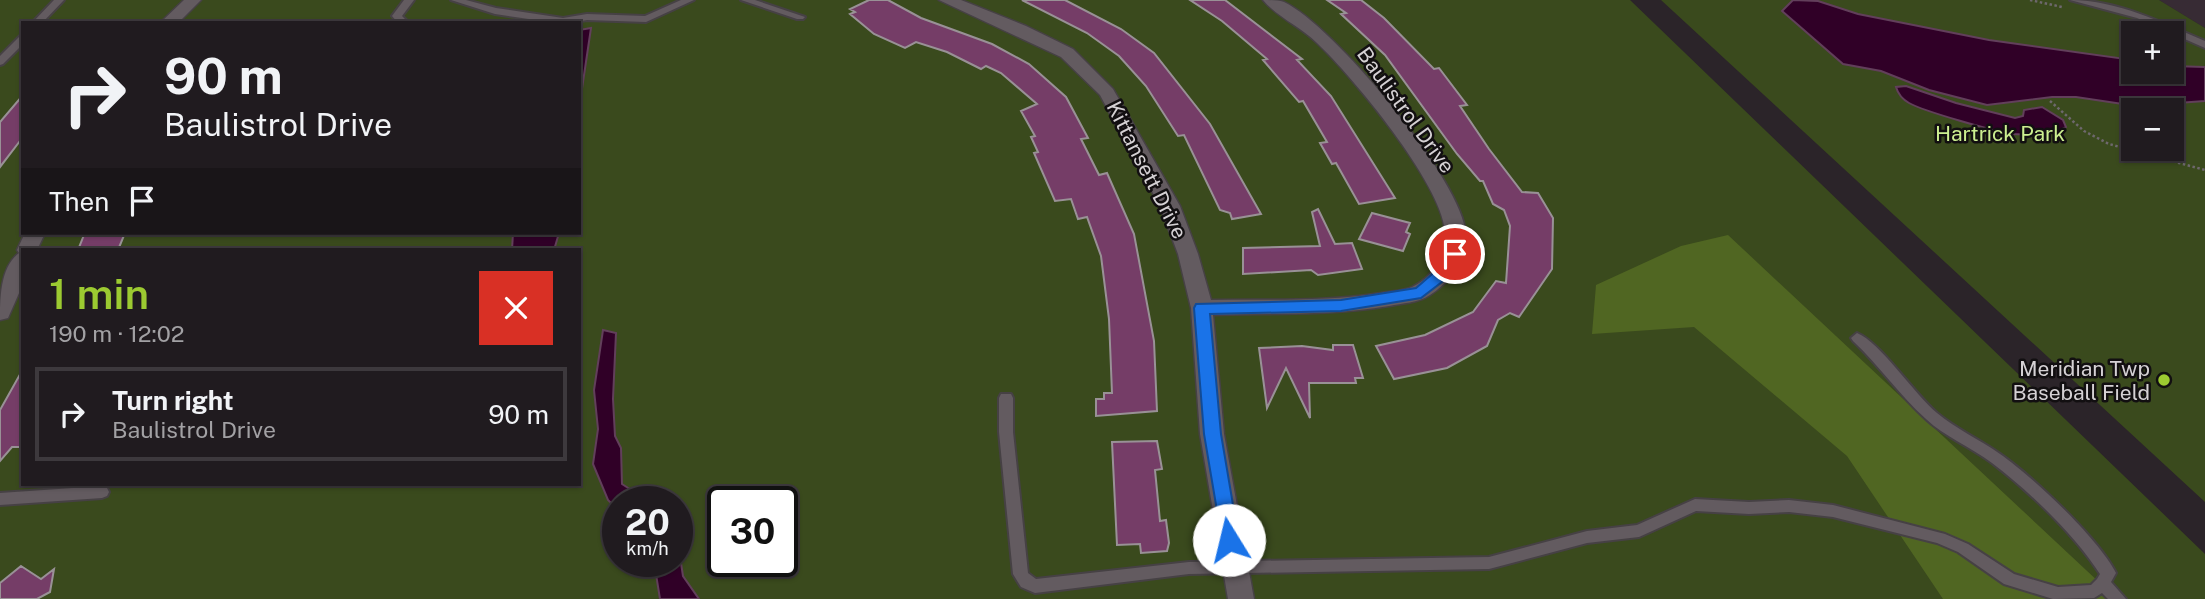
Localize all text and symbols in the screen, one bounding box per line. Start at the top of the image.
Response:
map controls [2121,21,2184,161]
button: + [2121,21,2184,84]
street label: Baulistrol Drive [1352,42,1460,178]
text: 90 m [164,47,283,105]
icon: right [49,49,140,140]
street label: Kittansett Drive [1102,97,1192,243]
button: − [2121,98,2184,161]
text: Baulistrol Drive [164,106,392,143]
park label: Hartrick Park [1935,121,2065,146]
icon: arrive [123,182,161,220]
text: Then [49,186,109,217]
pin [1425,224,1485,284]
icon: arrive [1436,235,1474,273]
text: 1 min [49,269,149,318]
button: close [479,271,553,345]
text: 190 m · 12:02 [49,320,184,347]
place label: Meridian Twp Baseball Field [2012,356,2150,405]
marker: Meridian Twp Baseball Field [2156,372,2172,388]
text: Turn right [112,385,234,416]
icon: right [53,395,91,433]
text: 90 m [488,399,549,430]
text: Baulistrol Drive [112,416,276,443]
speed limit sign: 30 [707,486,798,577]
text: 20 [625,502,670,543]
position arrow [1192,503,1266,577]
text: km/h [626,538,669,559]

